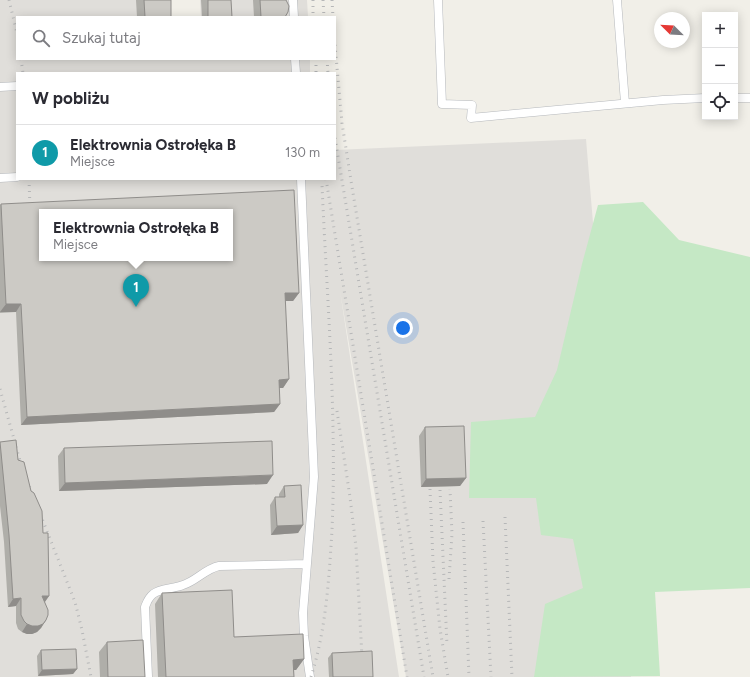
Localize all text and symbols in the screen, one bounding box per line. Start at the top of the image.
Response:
north arrow [654,12,690,48]
map controls [702,12,738,120]
button: + [702,12,738,48]
search box [16,16,336,60]
icon: search [30,27,52,49]
text: Szukaj tutaj [62,29,141,47]
button: − [702,48,738,84]
button: locate [702,84,738,120]
text: W pobliżu [32,88,109,108]
text: Elektrownia Ostrołęka B [70,136,236,154]
text: 1 [42,145,48,160]
text: 130 m [285,145,320,160]
text: Miejsce [70,154,115,169]
popup [39,209,233,261]
text: Elektrownia Ostrołęka B [53,219,219,237]
text: Miejsce [53,237,98,252]
pin: 1 [123,274,149,307]
your location [393,318,413,338]

